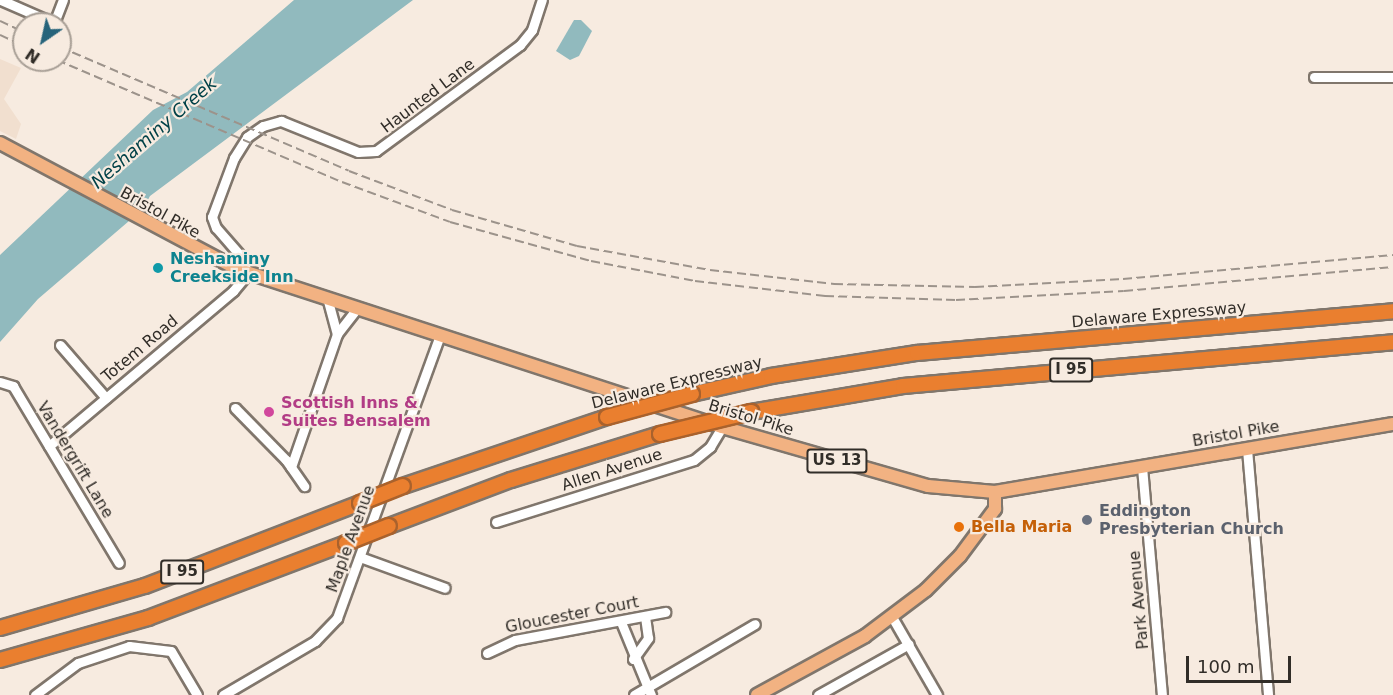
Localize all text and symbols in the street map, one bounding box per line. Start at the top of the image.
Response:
north arrow [12,12,72,72]
text: N [22,44,44,67]
street label: Haunted Lane [377,55,479,137]
water label: Neshaminy Creek [87,73,221,193]
street label: Bristol Pike [117,183,203,243]
place label: Neshaminy Creekside Inn [170,249,294,287]
marker: Neshaminy Creekside Inn [151,261,165,275]
street label: Delaware Expressway [1071,298,1247,332]
street label: Totem Road [98,312,182,386]
street label: Delaware Expressway [590,352,764,414]
road number: I 95 [1048,358,1094,382]
place label: Scottish Inns & Suites Bensalem [281,393,431,431]
street label: Bristol Pike [706,396,796,440]
street label: Vandergrift Lane [33,398,117,522]
marker: Scottish Inns & Suites Bensalem [262,405,276,419]
street label: Bristol Pike [1191,417,1281,451]
street label: Allen Avenue [559,445,665,495]
road number: US 13 [806,449,868,473]
street label: Maple Avenue [323,483,379,595]
place label: Eddington Presbyterian Church [1099,501,1284,539]
marker: Eddington Presbyterian Church [1080,513,1094,527]
place label: Bella Maria [971,517,1072,537]
marker: Bella Maria [952,520,966,534]
street label: Park Avenue [1125,550,1153,650]
road number: I 95 [160,560,204,584]
street label: Gloucester Court [504,593,640,637]
scale bar [1189,644,1294,682]
text: 100 m [1197,656,1255,677]

